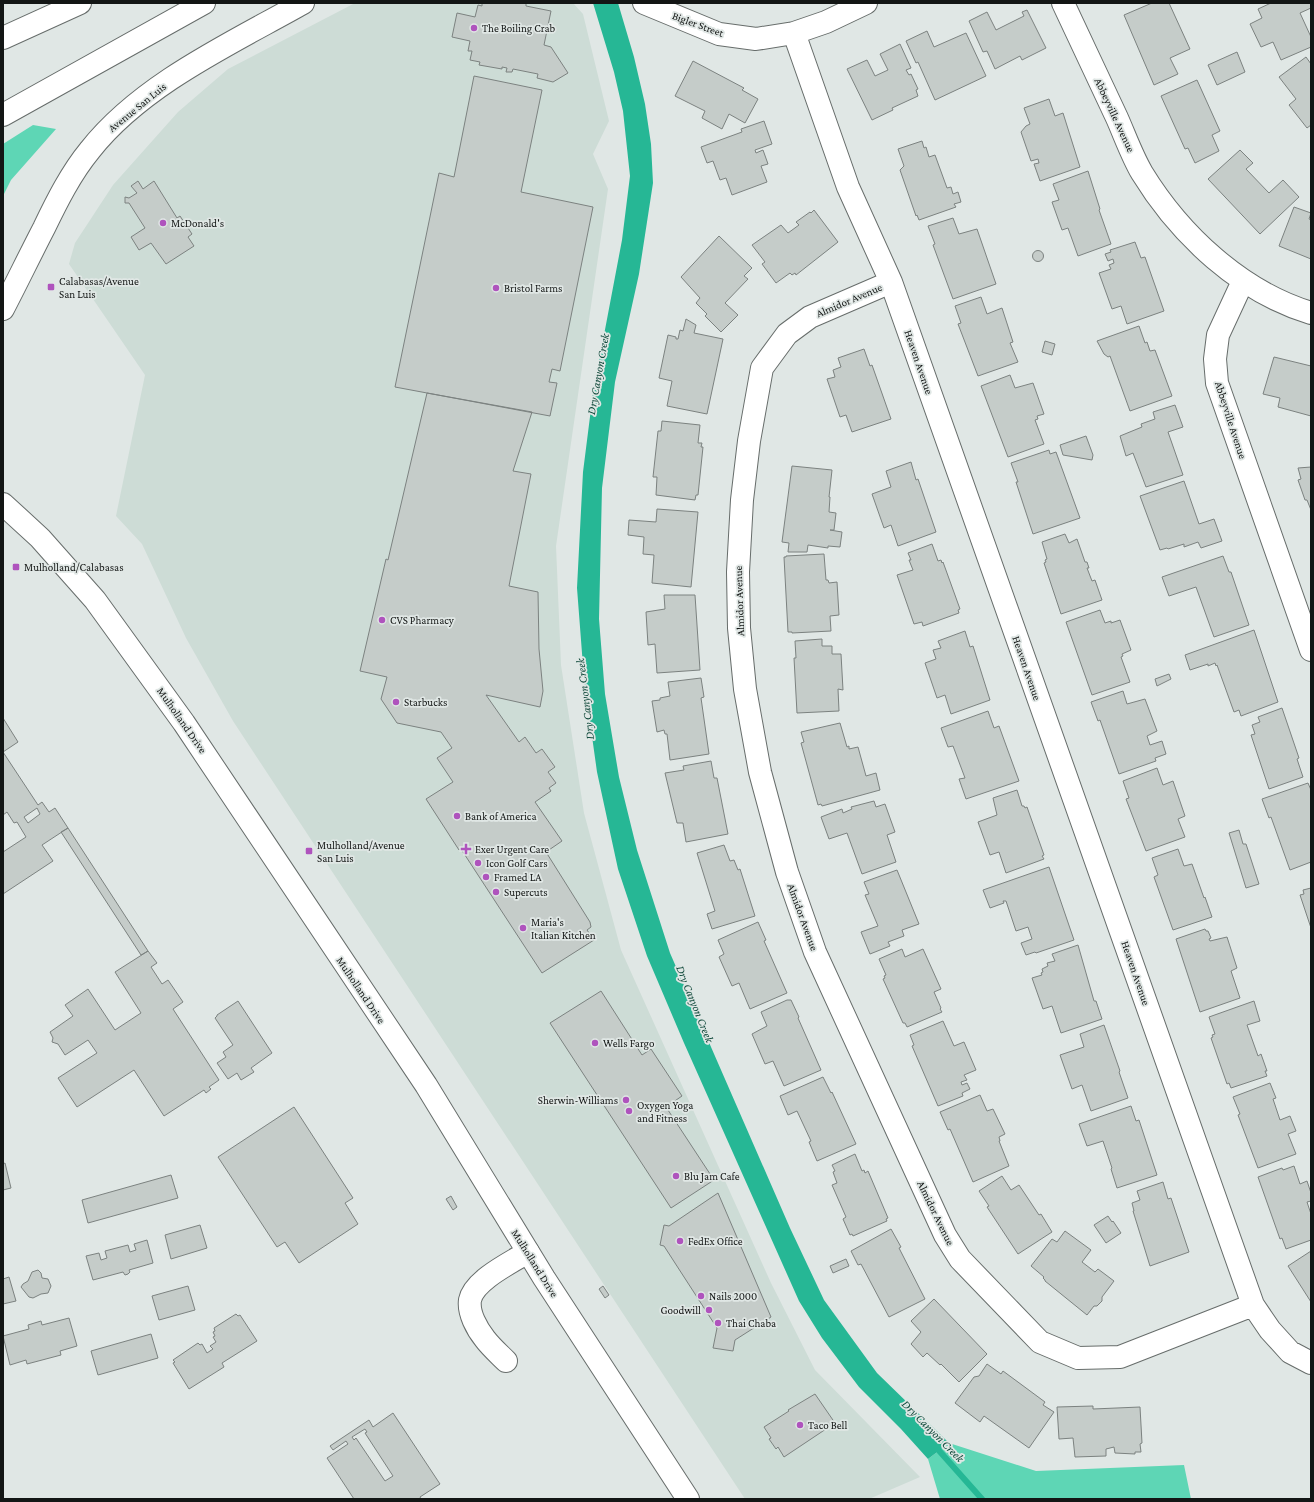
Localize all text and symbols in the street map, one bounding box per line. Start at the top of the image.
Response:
street label: Bigler Street [670,9,726,40]
place label: The Boiling Crab [482,22,555,35]
marker: The Boiling Crab [469,23,479,33]
street label: Abbeyville Avenue [1092,76,1138,155]
street label: Avenue San Luis [106,80,168,134]
place label: McDonald's [171,217,224,229]
marker: McDonald's [158,218,168,228]
place label: Calabasas/Avenue San Luis [59,275,139,300]
street label: Almidor Avenue [814,281,884,319]
marker: Calabasas/Avenue San Luis [46,282,56,292]
place label: Bristol Farms [504,282,562,294]
marker: Bristol Farms [491,283,501,293]
street label: Heaven Avenue [902,328,936,396]
water label: Dry Canyon Creek [584,332,612,416]
street label: Abbeyville Avenue [1212,380,1249,461]
place label: Mulholland/Calabasas [24,561,123,573]
marker: Mulholland/Calabasas [11,562,21,572]
street label: Almidor Avenue [732,565,746,636]
place label: CVS Pharmacy [390,614,455,627]
marker: CVS Pharmacy [377,615,387,625]
street label: Heaven Avenue [1010,634,1044,702]
water label: Dry Canyon Creek [573,657,597,741]
street label: Mulholland Drive [155,685,209,755]
place label: Starbucks [404,696,447,708]
marker: Starbucks [391,697,401,707]
place label: Bank of America [465,810,536,822]
marker: Bank of America [452,811,462,821]
place label: Mulholland/Avenue San Luis [317,839,405,864]
marker: Exer Urgent Care [460,843,472,855]
place label: Exer Urgent Care [475,843,549,856]
marker: Mulholland/Avenue San Luis [304,846,314,856]
place label: Icon Golf Cars [486,857,548,869]
marker: Icon Golf Cars [473,858,483,868]
place label: Framed LA [494,871,542,883]
marker: Framed LA [481,872,491,882]
street label: Almidor Avenue [785,882,821,952]
place label: Supercuts [504,886,548,899]
marker: Supercuts [491,887,501,897]
place label: Maria's Italian Kitchen [531,916,596,941]
marker: Maria's Italian Kitchen [518,923,528,933]
street label: Heaven Avenue [1119,939,1153,1007]
street label: Mulholland Drive [334,954,388,1026]
water label: Dry Canyon Creek [673,963,717,1045]
place label: Wells Fargo [603,1037,655,1050]
marker: Wells Fargo [590,1038,600,1048]
place label: Sherwin-Williams [538,1094,618,1106]
marker: Sherwin-Williams [621,1095,631,1105]
place label: Oxygen Yoga and Fitness [637,1099,693,1124]
marker: Oxygen Yoga and Fitness [624,1106,634,1116]
place label: Blu Jam Cafe [684,1170,740,1183]
marker: Blu Jam Cafe [671,1171,681,1181]
street label: Almidor Avenue [915,1179,957,1247]
street label: Mulholland Drive [509,1227,561,1299]
place label: FedEx Office [688,1235,743,1247]
marker: FedEx Office [675,1236,685,1246]
place label: Nails 2000 [709,1290,757,1302]
marker: Nails 2000 [696,1291,706,1301]
place label: Goodwill [661,1304,701,1316]
marker: Goodwill [704,1305,714,1315]
place label: Thai Chaba [726,1317,776,1329]
marker: Thai Chaba [713,1318,723,1328]
water label: Dry Canyon Creek [899,1397,968,1466]
place label: Taco Bell [808,1419,847,1431]
marker: Taco Bell [795,1420,805,1430]

